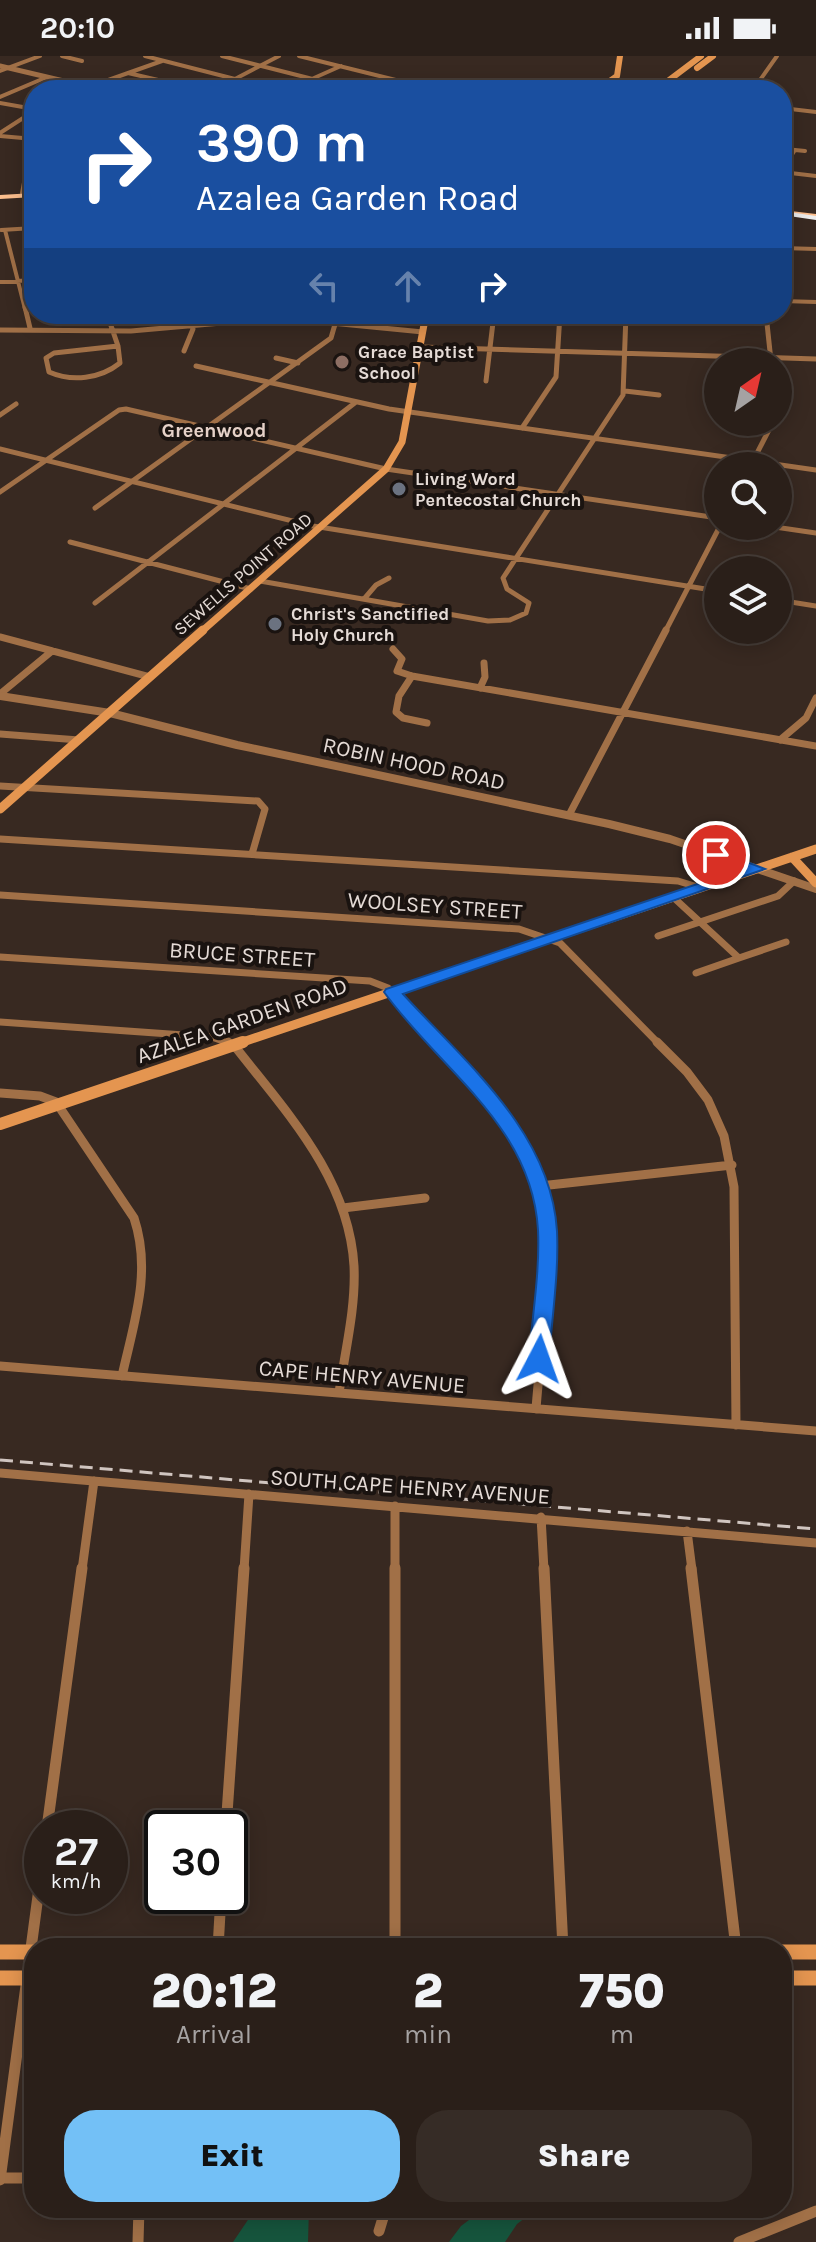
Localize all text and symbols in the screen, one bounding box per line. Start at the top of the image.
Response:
text: 20:10 [40,10,115,46]
text: 390 m [196,110,368,175]
icon: right [64,112,168,216]
text: Azalea Garden Road [196,177,520,219]
icon: left [302,264,346,308]
icon: ahead [386,264,430,308]
icon: right [470,264,514,308]
place label: Grace Baptist School [358,341,474,384]
north arrow [704,348,792,436]
map controls [704,348,792,644]
marker: Grace Baptist School [333,353,351,371]
district label: Greenwood [161,419,267,442]
button: search [704,452,792,540]
place label: Living Word Pentecostal Church [415,468,581,511]
marker: Living Word Pentecostal Church [390,480,408,498]
street label: SEWELLS POINT ROAD [169,508,317,640]
button: layers [704,556,792,644]
place label: Christ's Sanctified Holy Church [291,603,449,646]
marker: Christ's Sanctified Holy Church [266,615,284,633]
street label: ROBIN HOOD ROAD [321,732,507,796]
pin [682,821,750,889]
icon: arrive [694,833,738,877]
street label: WOOLSEY STREET [347,887,523,925]
street label: BRUCE STREET [168,937,316,973]
street label: AZALEA GARDEN ROAD [133,973,351,1069]
position arrow [497,1317,581,1401]
street label: CAPE HENRY AVENUE [258,1355,466,1399]
street label: SOUTH CAPE HENRY AVENUE [269,1464,551,1510]
speed limit sign: 30 [144,1810,248,1914]
text: 27 [54,1828,98,1875]
text: km/h [51,1870,101,1893]
text: 20:12 [151,1963,277,2019]
text: 2 [413,1963,443,2019]
text: 750 [579,1963,665,2019]
text: Arrival [176,2019,252,2050]
text: min [404,2019,452,2050]
text: m [610,2019,634,2050]
button: Exit [64,2110,400,2202]
button: Share [416,2110,752,2202]

